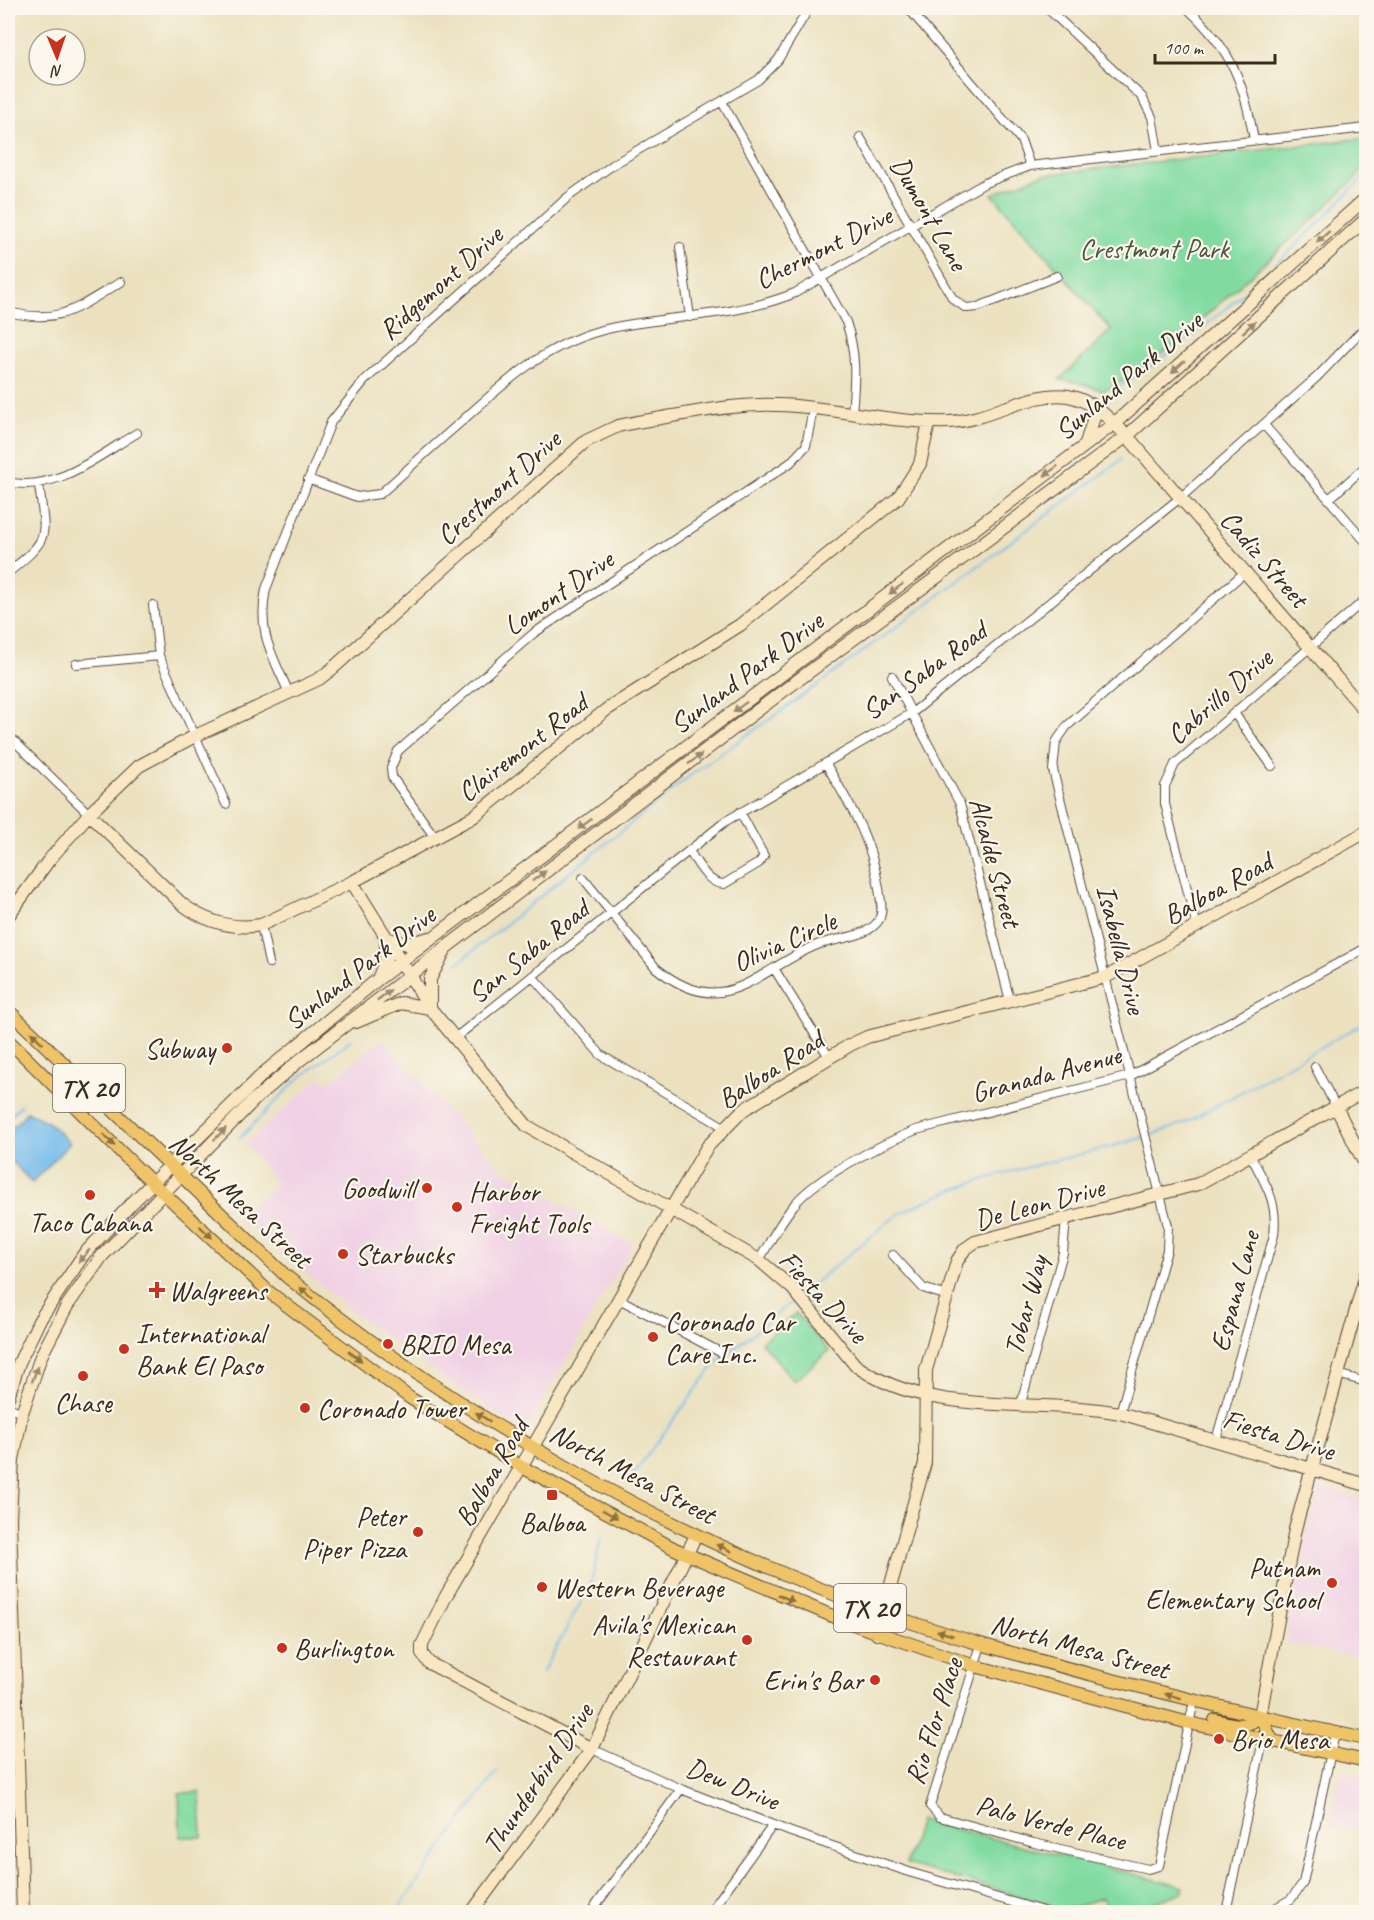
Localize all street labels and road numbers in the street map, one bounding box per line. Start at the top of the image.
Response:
street label: Dumont Lane [883,150,977,278]
street label: Chermont Drive [749,197,899,297]
street label: Ridgemont Drive [371,216,511,347]
street label: Sunland Park Drive [1047,302,1211,448]
street label: Crestmont Drive [429,421,569,552]
street label: Cadiz Street [1213,502,1318,616]
street label: Lomont Drive [497,541,622,643]
street label: Sunland Park Drive [663,602,831,741]
street label: San Saba Road [855,611,997,727]
street label: Cabrillo Drive [1159,640,1281,752]
street label: Clairemont Road [450,683,598,809]
street label: Alcalde Street [961,793,1030,933]
street label: Balboa Road [1157,842,1281,933]
street label: Isabella Drive [1089,881,1155,1019]
street label: San Saba Road [461,889,599,1011]
street label: Sunland Park Drive [277,896,444,1037]
street label: Olivia Circle [727,902,843,980]
street label: Balboa Road [711,1020,833,1116]
street label: Granada Avenue [968,1036,1127,1110]
road number: TX 20 [53,1064,125,1112]
street label: North Mesa Street [162,1125,321,1277]
street label: De Leon Drive [971,1169,1109,1238]
street label: Espana Lane [1202,1225,1268,1355]
street label: Fiesta Drive [772,1243,877,1352]
street label: Tobar Way [995,1249,1056,1359]
street label: Fiesta Drive [1219,1401,1341,1469]
street label: Balboa Road [447,1409,538,1532]
street label: North Mesa Street [544,1415,724,1533]
road number: TX 20 [834,1584,906,1632]
street label: North Mesa Street [987,1606,1175,1688]
street label: Rio Flor Place [897,1652,971,1789]
street label: Thunderbird Drive [474,1695,602,1860]
street label: Dew Drive [681,1749,786,1819]
street label: Palo Verde Place [973,1787,1131,1858]

